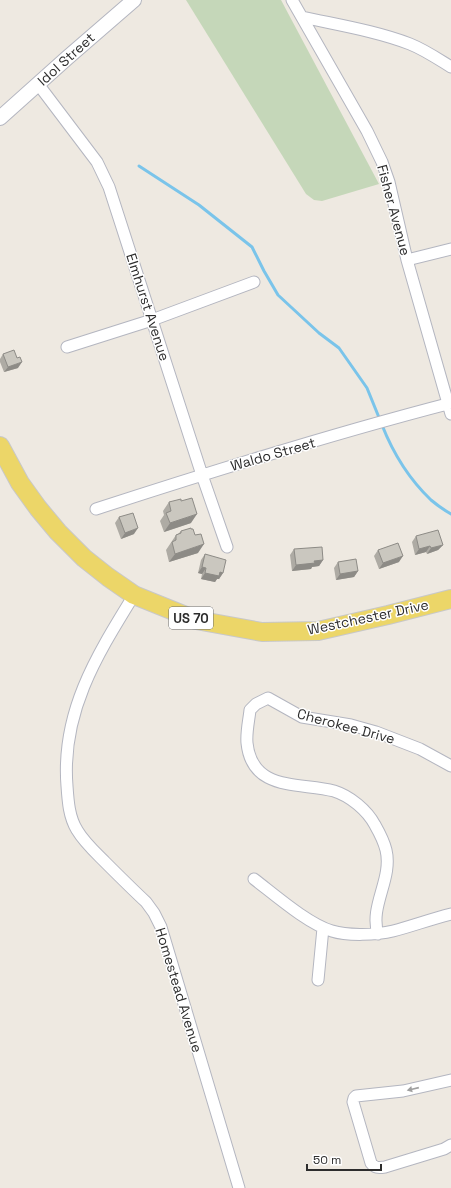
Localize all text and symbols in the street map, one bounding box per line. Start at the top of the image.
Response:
street label: Idol Street [34,29,98,89]
street label: Fisher Avenue [373,163,415,257]
street label: Elmhurst Avenue [122,251,174,363]
street label: Waldo Street [228,433,318,475]
street label: Westchester Drive [306,595,430,639]
road number: US 70 [169,607,213,629]
street label: Cherokee Drive [295,704,397,748]
street label: Homestead Avenue [151,925,207,1055]
one-way arrow [407,1086,419,1092]
scale bar [307,1146,381,1172]
text: 50 m [313,1152,341,1168]

